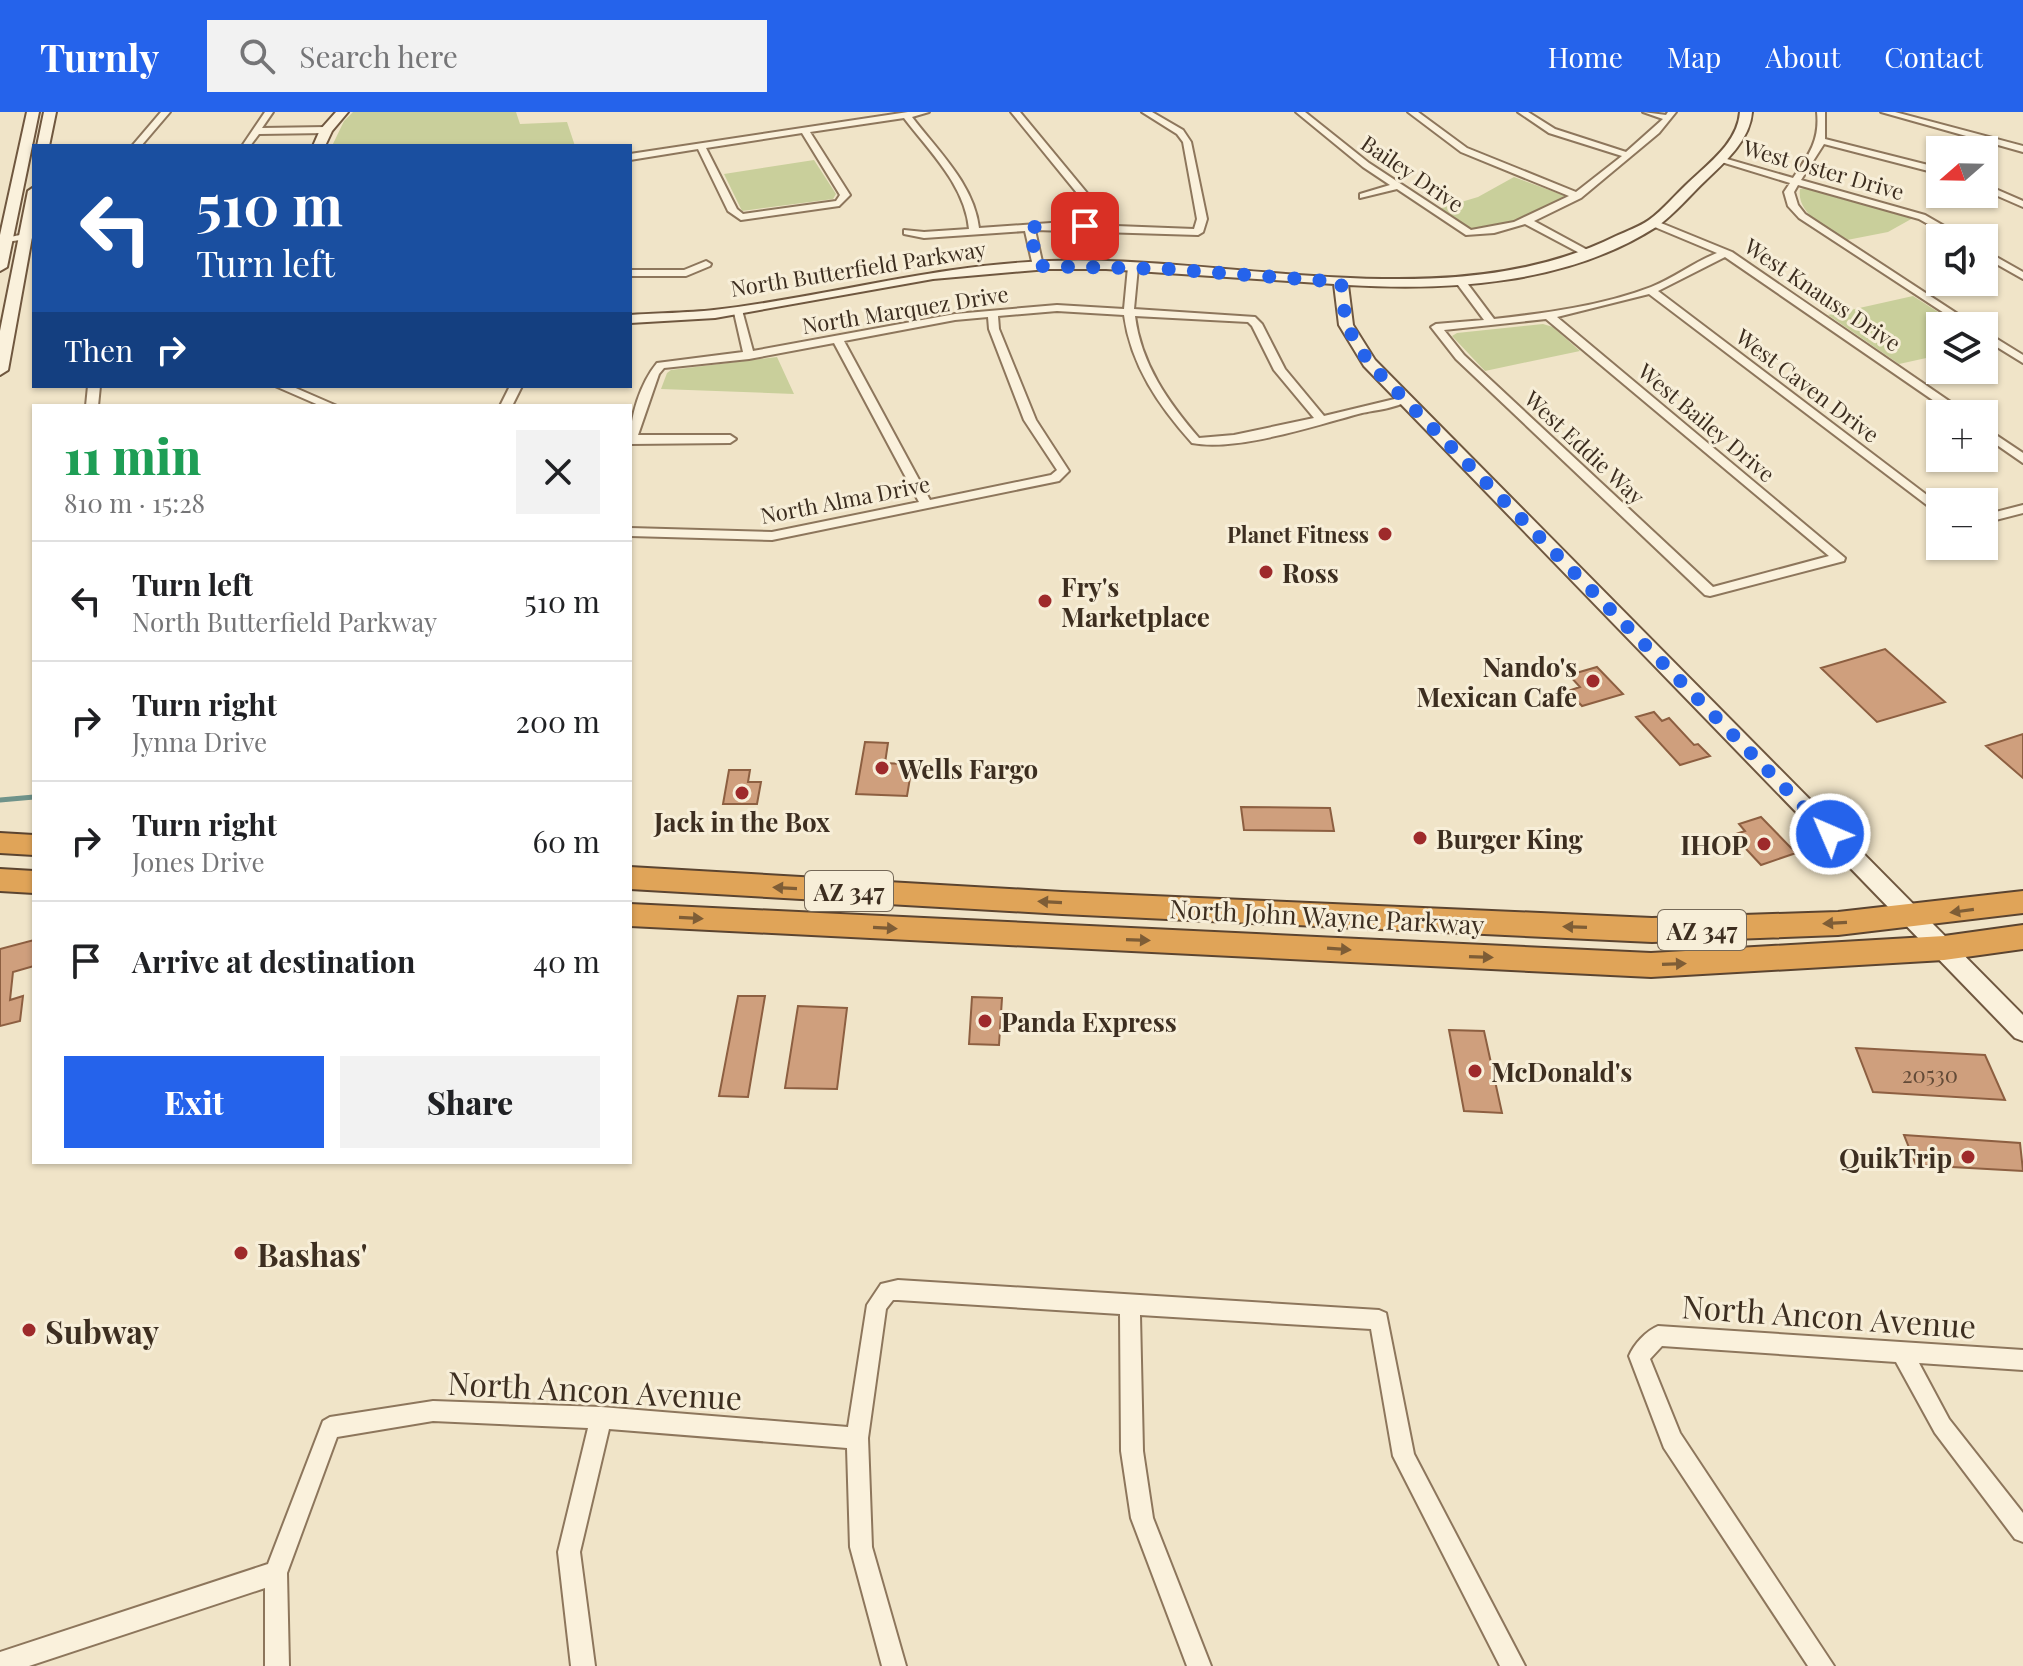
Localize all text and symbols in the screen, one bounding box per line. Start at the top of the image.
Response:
search box [207,20,767,92]
text: Turnly [40,31,159,82]
icon: search [235,34,279,78]
text: Search here [299,36,458,76]
text: Home [1548,38,1623,75]
text: Map [1667,38,1721,75]
text: About [1765,38,1840,75]
text: Contact [1884,38,1983,75]
street label: Bailey Drive [1356,128,1470,218]
street label: West Oster Drive [1739,131,1908,206]
north arrow [1926,136,1998,208]
map controls [1926,136,1998,560]
text: 510 m [196,166,343,241]
icon: left [64,176,168,280]
pin [1051,192,1119,260]
icon: arrive [1063,204,1107,248]
button: sound [1926,224,1998,296]
street label: West Knauss Drive [1738,230,1907,357]
street label: North Butterfield Parkway [728,233,988,303]
text: Turn left [196,238,335,286]
street label: North Marquez Drive [800,278,1010,340]
button: layers [1926,312,1998,384]
street label: West Caven Drive [1729,321,1886,449]
icon: right [149,328,193,372]
text: Then [64,330,133,370]
street label: West Bailey Drive [1631,355,1782,488]
street label: West Eddie Way [1518,383,1652,511]
button: + [1926,400,1998,472]
text: 11 min [64,423,201,487]
button: close [516,430,600,514]
street label: North Alma Drive [758,468,932,530]
text: 810 m · 15:28 [64,485,205,520]
button: − [1926,488,1998,560]
place label: Planet Fitness [1227,519,1369,549]
marker: Planet Fitness [1376,525,1394,543]
place label: Ross [1282,555,1339,590]
marker: Ross [1257,563,1275,581]
text: Turn left [132,564,253,604]
place label: Fry's Marketplace [1061,569,1210,634]
icon: left [64,579,108,623]
text: 510 m [524,581,600,621]
marker: Fry's Marketplace [1036,592,1054,610]
text: North Butterfield Parkway [132,604,437,639]
place label: Nando's Mexican Cafe [1417,649,1577,714]
marker: Nando's Mexican Cafe [1584,672,1602,690]
text: Turn right [132,684,277,724]
icon: right [64,699,108,743]
text: 200 m [516,701,600,741]
text: Jynna Drive [132,724,267,759]
place label: Wells Fargo [897,751,1038,786]
marker: Wells Fargo [873,759,891,777]
marker: Jack in the Box [733,784,751,802]
position arrow [1788,792,1872,876]
text: Turn right [132,804,277,844]
place label: Jack in the Box [653,804,830,839]
icon: right [64,819,108,863]
text: 60 m [532,821,600,861]
place label: Burger King [1436,821,1583,856]
place label: IHOP [1681,827,1748,862]
marker: Burger King [1411,829,1429,847]
marker: IHOP [1755,835,1773,853]
text: Jones Drive [132,844,265,879]
road number: AZ 347 [805,871,893,911]
one-way arrow [772,881,797,894]
street label: North John Wayne Parkway [1169,890,1485,942]
one-way arrow [1037,895,1062,908]
one-way arrow [1949,905,1974,918]
road number: AZ 347 [1658,910,1746,950]
one-way arrow [679,912,704,925]
one-way arrow [1822,916,1847,929]
one-way arrow [1562,921,1587,934]
one-way arrow [873,922,898,935]
one-way arrow [1126,933,1151,946]
icon: arrive [64,939,108,983]
text: Arrive at destination [132,941,415,981]
text: 40 m [533,941,600,981]
one-way arrow [1327,943,1352,956]
one-way arrow [1469,951,1494,964]
one-way arrow [1662,958,1687,970]
place label: Panda Express [1001,1004,1177,1039]
marker: Panda Express [976,1012,994,1030]
place label: McDonald's [1491,1054,1632,1089]
button: Exit [64,1056,324,1148]
button: Share [340,1056,600,1148]
house number: 20530 [1902,1059,1958,1089]
marker: McDonald's [1466,1062,1484,1080]
place label: QuikTrip [1839,1140,1952,1175]
marker: QuikTrip [1959,1148,1977,1166]
place label: Bashas' [257,1232,367,1275]
marker: Bashas' [232,1244,250,1262]
street label: North Ancon Avenue [1680,1283,1978,1347]
place label: Subway [45,1309,160,1352]
marker: Subway [20,1321,38,1339]
street label: North Ancon Avenue [447,1360,743,1418]

